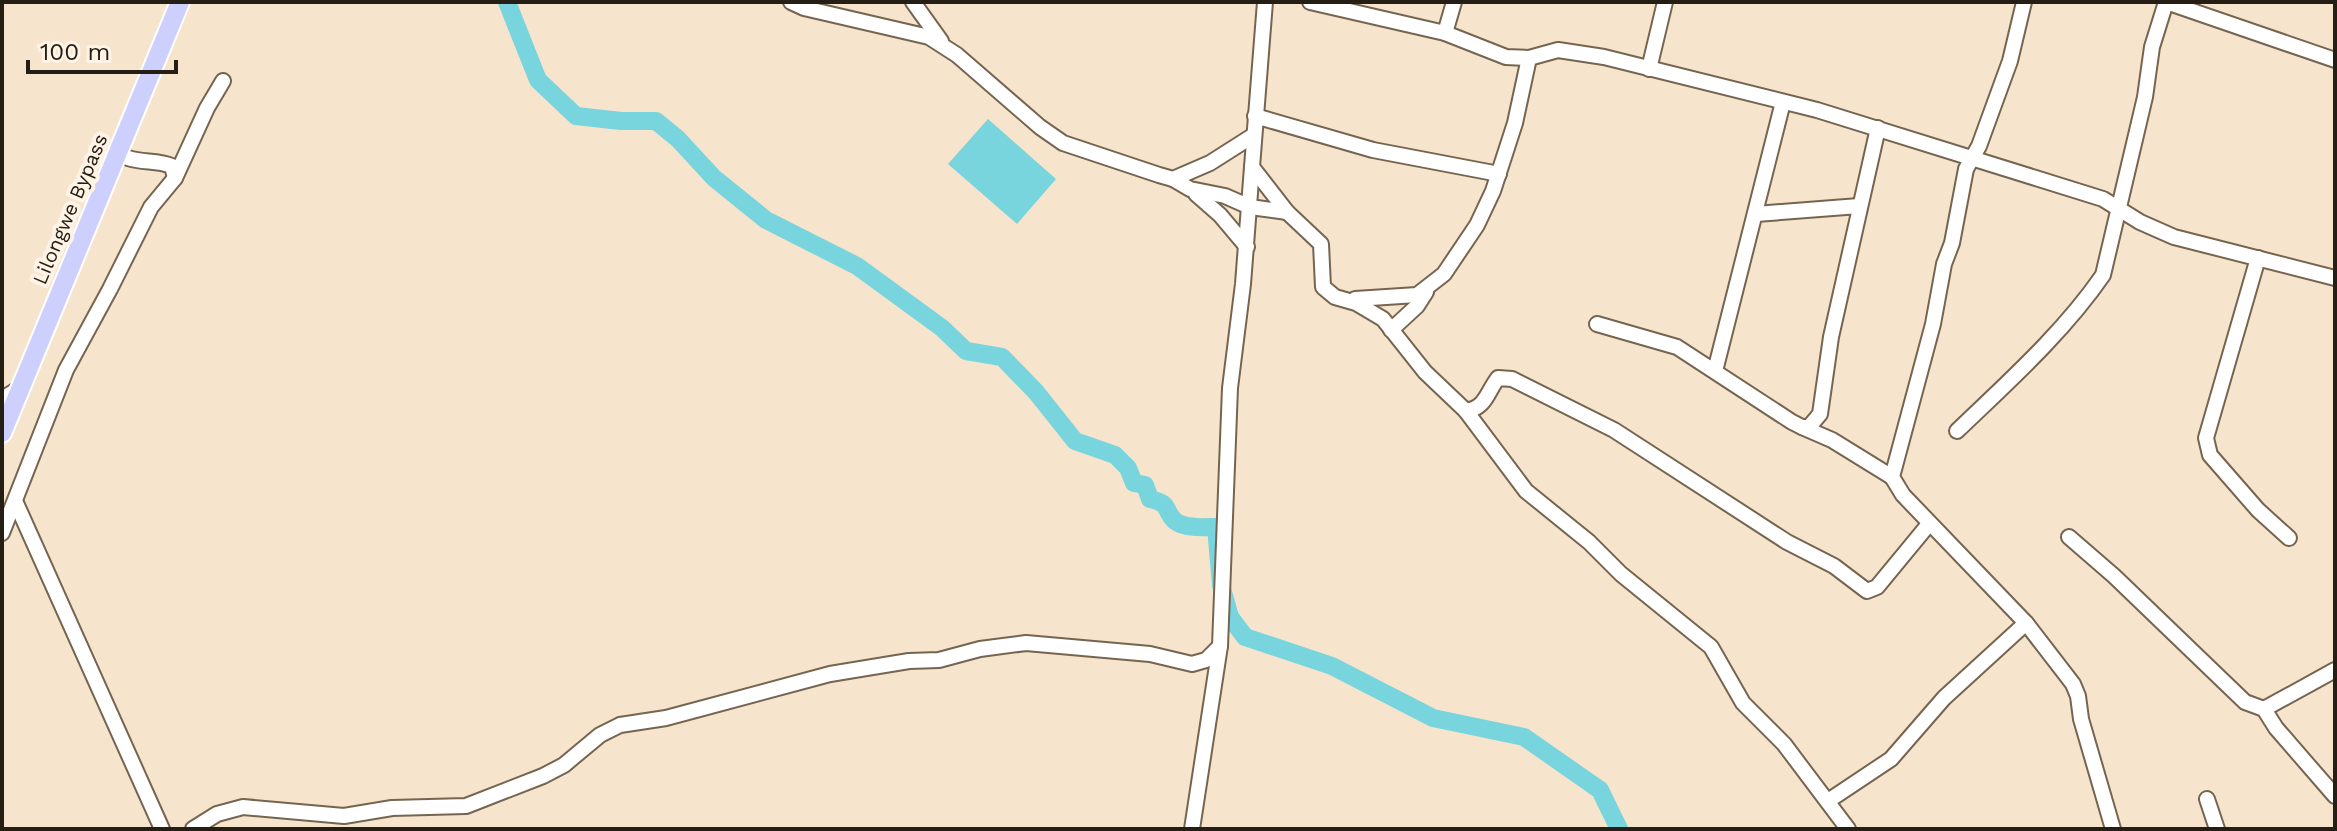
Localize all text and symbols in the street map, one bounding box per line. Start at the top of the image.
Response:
scale bar [28,24,176,74]
text: 100 m [40,38,110,66]
street label: Lilongwe Bypass [27,130,113,288]

